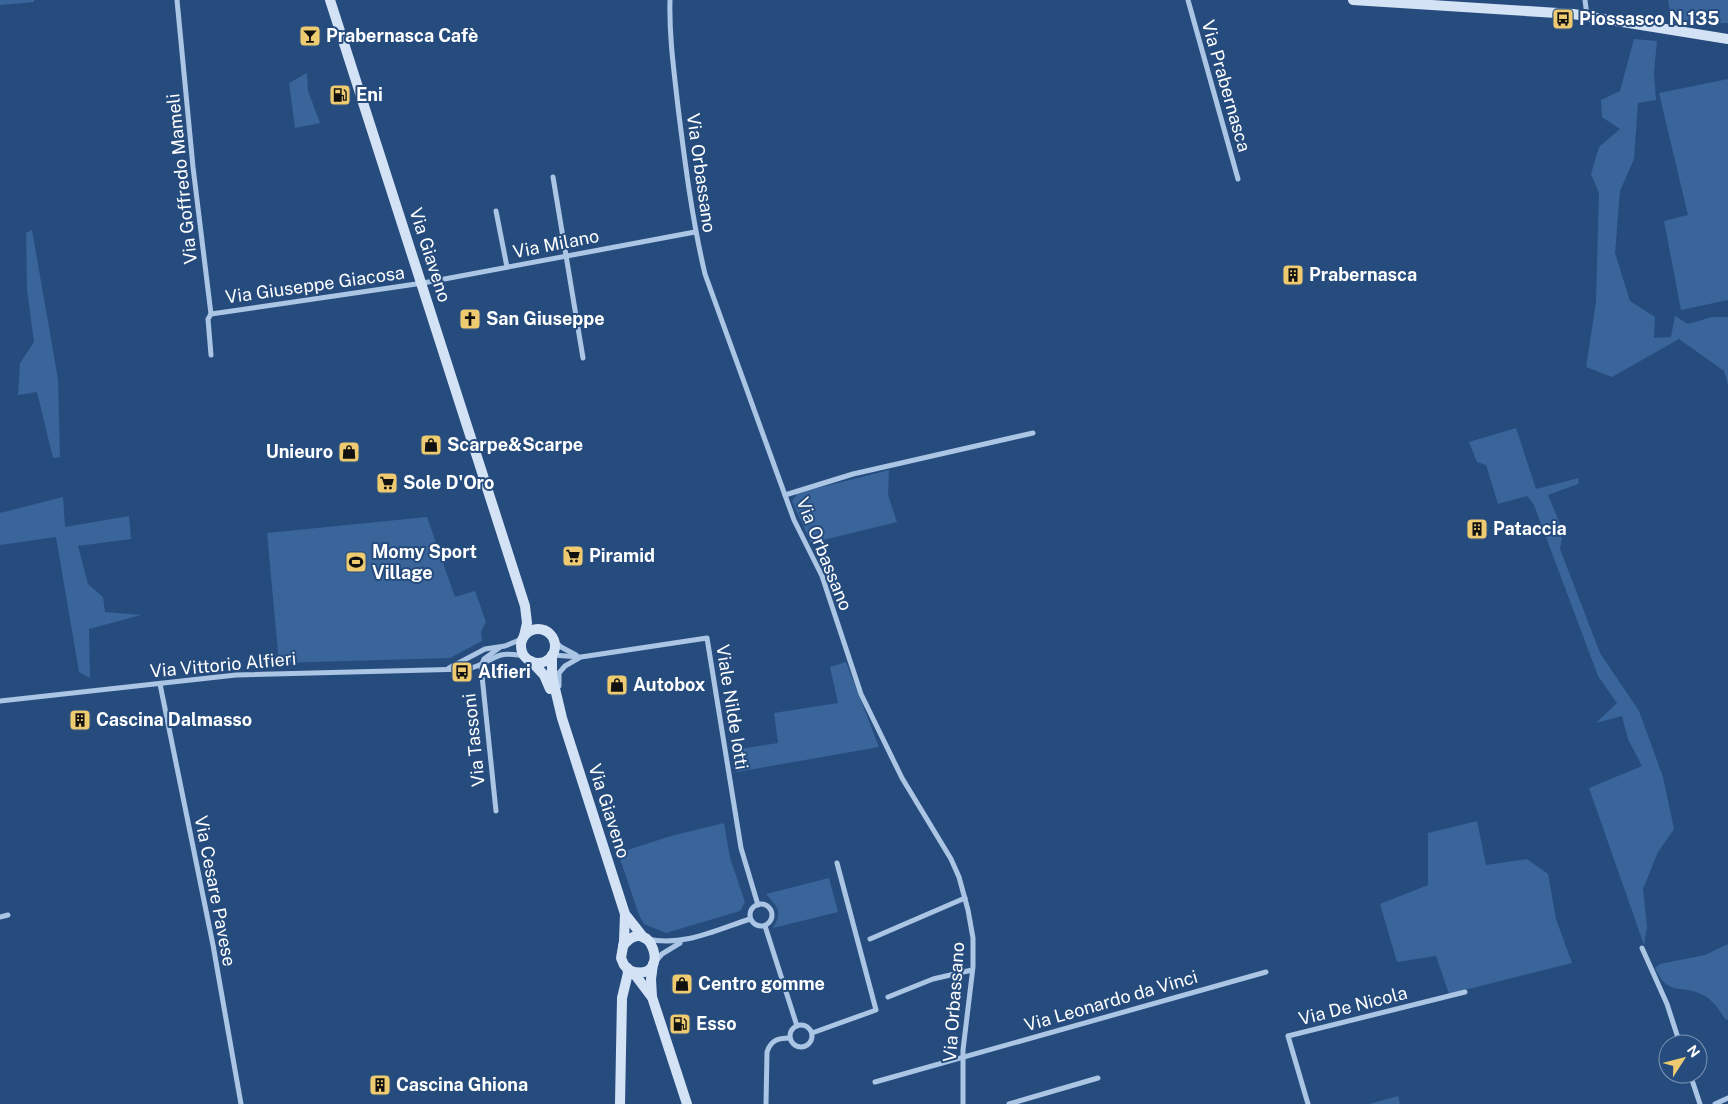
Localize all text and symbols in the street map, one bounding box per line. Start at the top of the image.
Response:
bus stop icon: Piossasco N.135 [1551,7,1575,31]
place label: Piossasco N.135 [1579,8,1719,29]
street label: Via Prabernasca [1198,18,1255,154]
bar icon: Prabernasca Cafè [298,24,322,48]
place label: Prabernasca Cafè [326,25,478,46]
fuel station icon: Eni [328,83,352,107]
place label: Eni [356,84,383,105]
street label: Via Goffredo Mameli [162,93,201,265]
street label: Via Orbassano [683,112,720,234]
street label: Via Giaveno [405,205,456,305]
street label: Via Milano [511,225,601,262]
street label: Via Giuseppe Giacosa [224,262,406,307]
building icon: Prabernasca [1281,263,1305,287]
place label: Prabernasca [1309,264,1417,285]
church icon: San Giuseppe [458,307,482,331]
place label: San Giuseppe [486,308,605,329]
shop icon: Scarpe&Scarpe [419,433,443,457]
place label: Scarpe&Scarpe [447,434,583,455]
shop icon: Unieuro [337,440,361,464]
place label: Unieuro [266,441,333,462]
supermarket icon: Sole D'Oro [375,471,399,495]
place label: Sole D'Oro [403,472,494,493]
street label: Via Orbassano [792,494,857,613]
building icon: Pataccia [1465,517,1489,541]
place label: Pataccia [1493,518,1567,539]
place label: Momy Sport Village [372,541,477,583]
supermarket icon: Piramid [561,544,585,568]
place label: Piramid [589,545,655,566]
sports icon: Momy Sport Village [344,550,368,574]
street label: Viale Nilde Iotti [712,643,753,771]
street label: Via Vittorio Alfieri [149,648,297,681]
bus stop icon: Alfieri [450,660,474,684]
place label: Alfieri [478,661,531,682]
shop icon: Autobox [605,673,629,697]
place label: Autobox [633,674,706,695]
street label: Via Tassoni [458,692,489,788]
building icon: Cascina Dalmasso [68,708,92,732]
place label: Cascina Dalmasso [96,709,252,730]
street label: Via Giaveno [584,761,635,861]
street label: Via Cesare Pavese [191,814,240,968]
street label: Via Orbassano [939,941,968,1063]
street label: Via Leonardo da Vinci [1022,966,1200,1035]
shop icon: Centro gomme [670,972,694,996]
place label: Centro gomme [698,973,825,994]
street label: Via De Nicola [1296,982,1409,1029]
fuel station icon: Esso [668,1012,692,1036]
place label: Esso [696,1013,737,1034]
north arrow [1658,1034,1708,1084]
text: N [1684,1042,1703,1060]
building icon: Cascina Ghiona [368,1073,392,1097]
place label: Cascina Ghiona [396,1074,528,1095]

